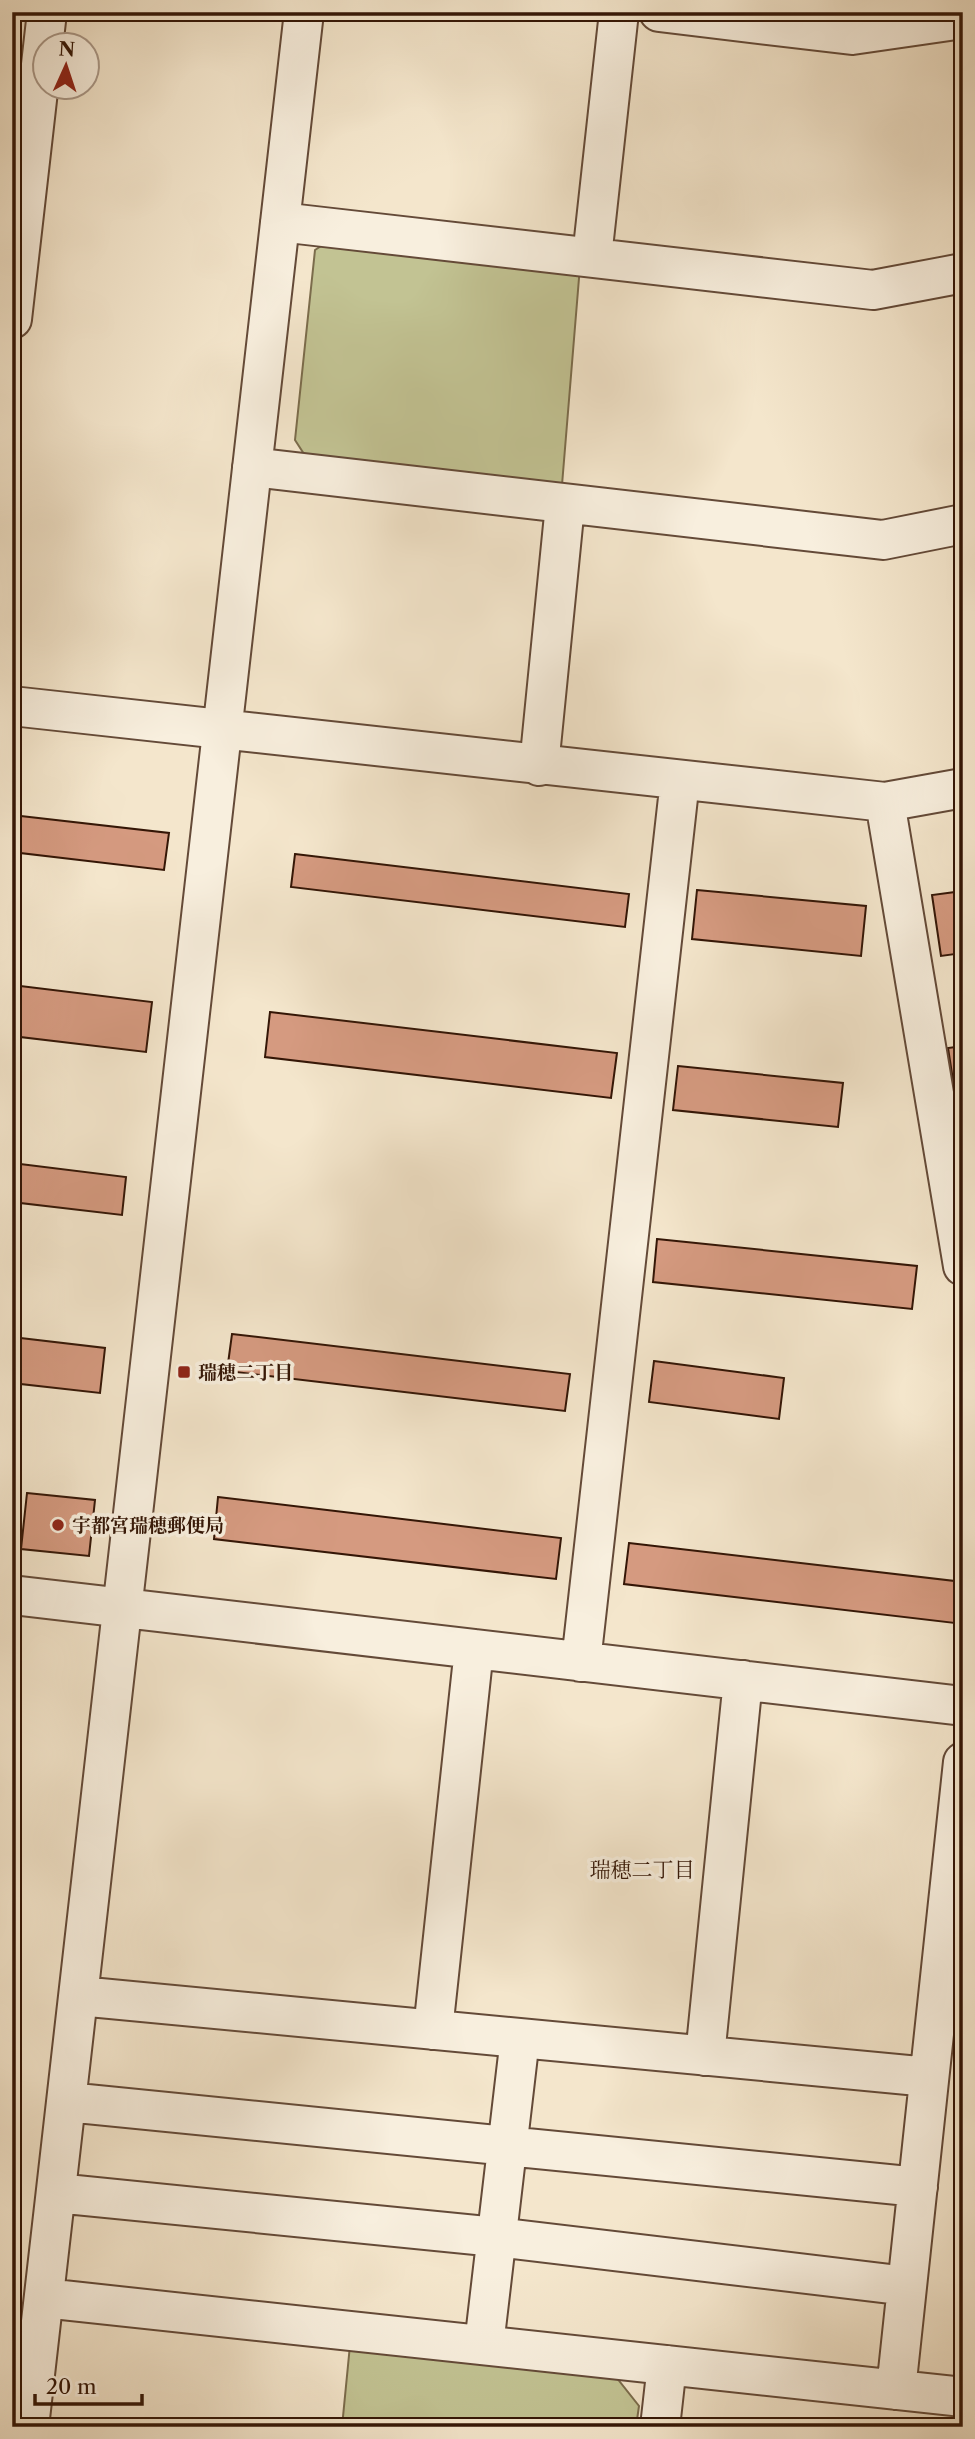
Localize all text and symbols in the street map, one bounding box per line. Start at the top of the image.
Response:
north arrow [32,32,102,102]
text: N [58,38,76,61]
place label: 瑞穂二丁目 [198,1361,293,1384]
marker: 瑞穂二丁目 [176,1364,192,1380]
place label: 宇都宮瑞穂郵便局 [72,1514,224,1537]
marker: 宇都宮瑞穂郵便局 [50,1517,66,1533]
district label: 瑞穂二丁目 [590,1857,695,1882]
scale bar [35,2362,142,2406]
text: 20 m [46,2374,97,2399]

